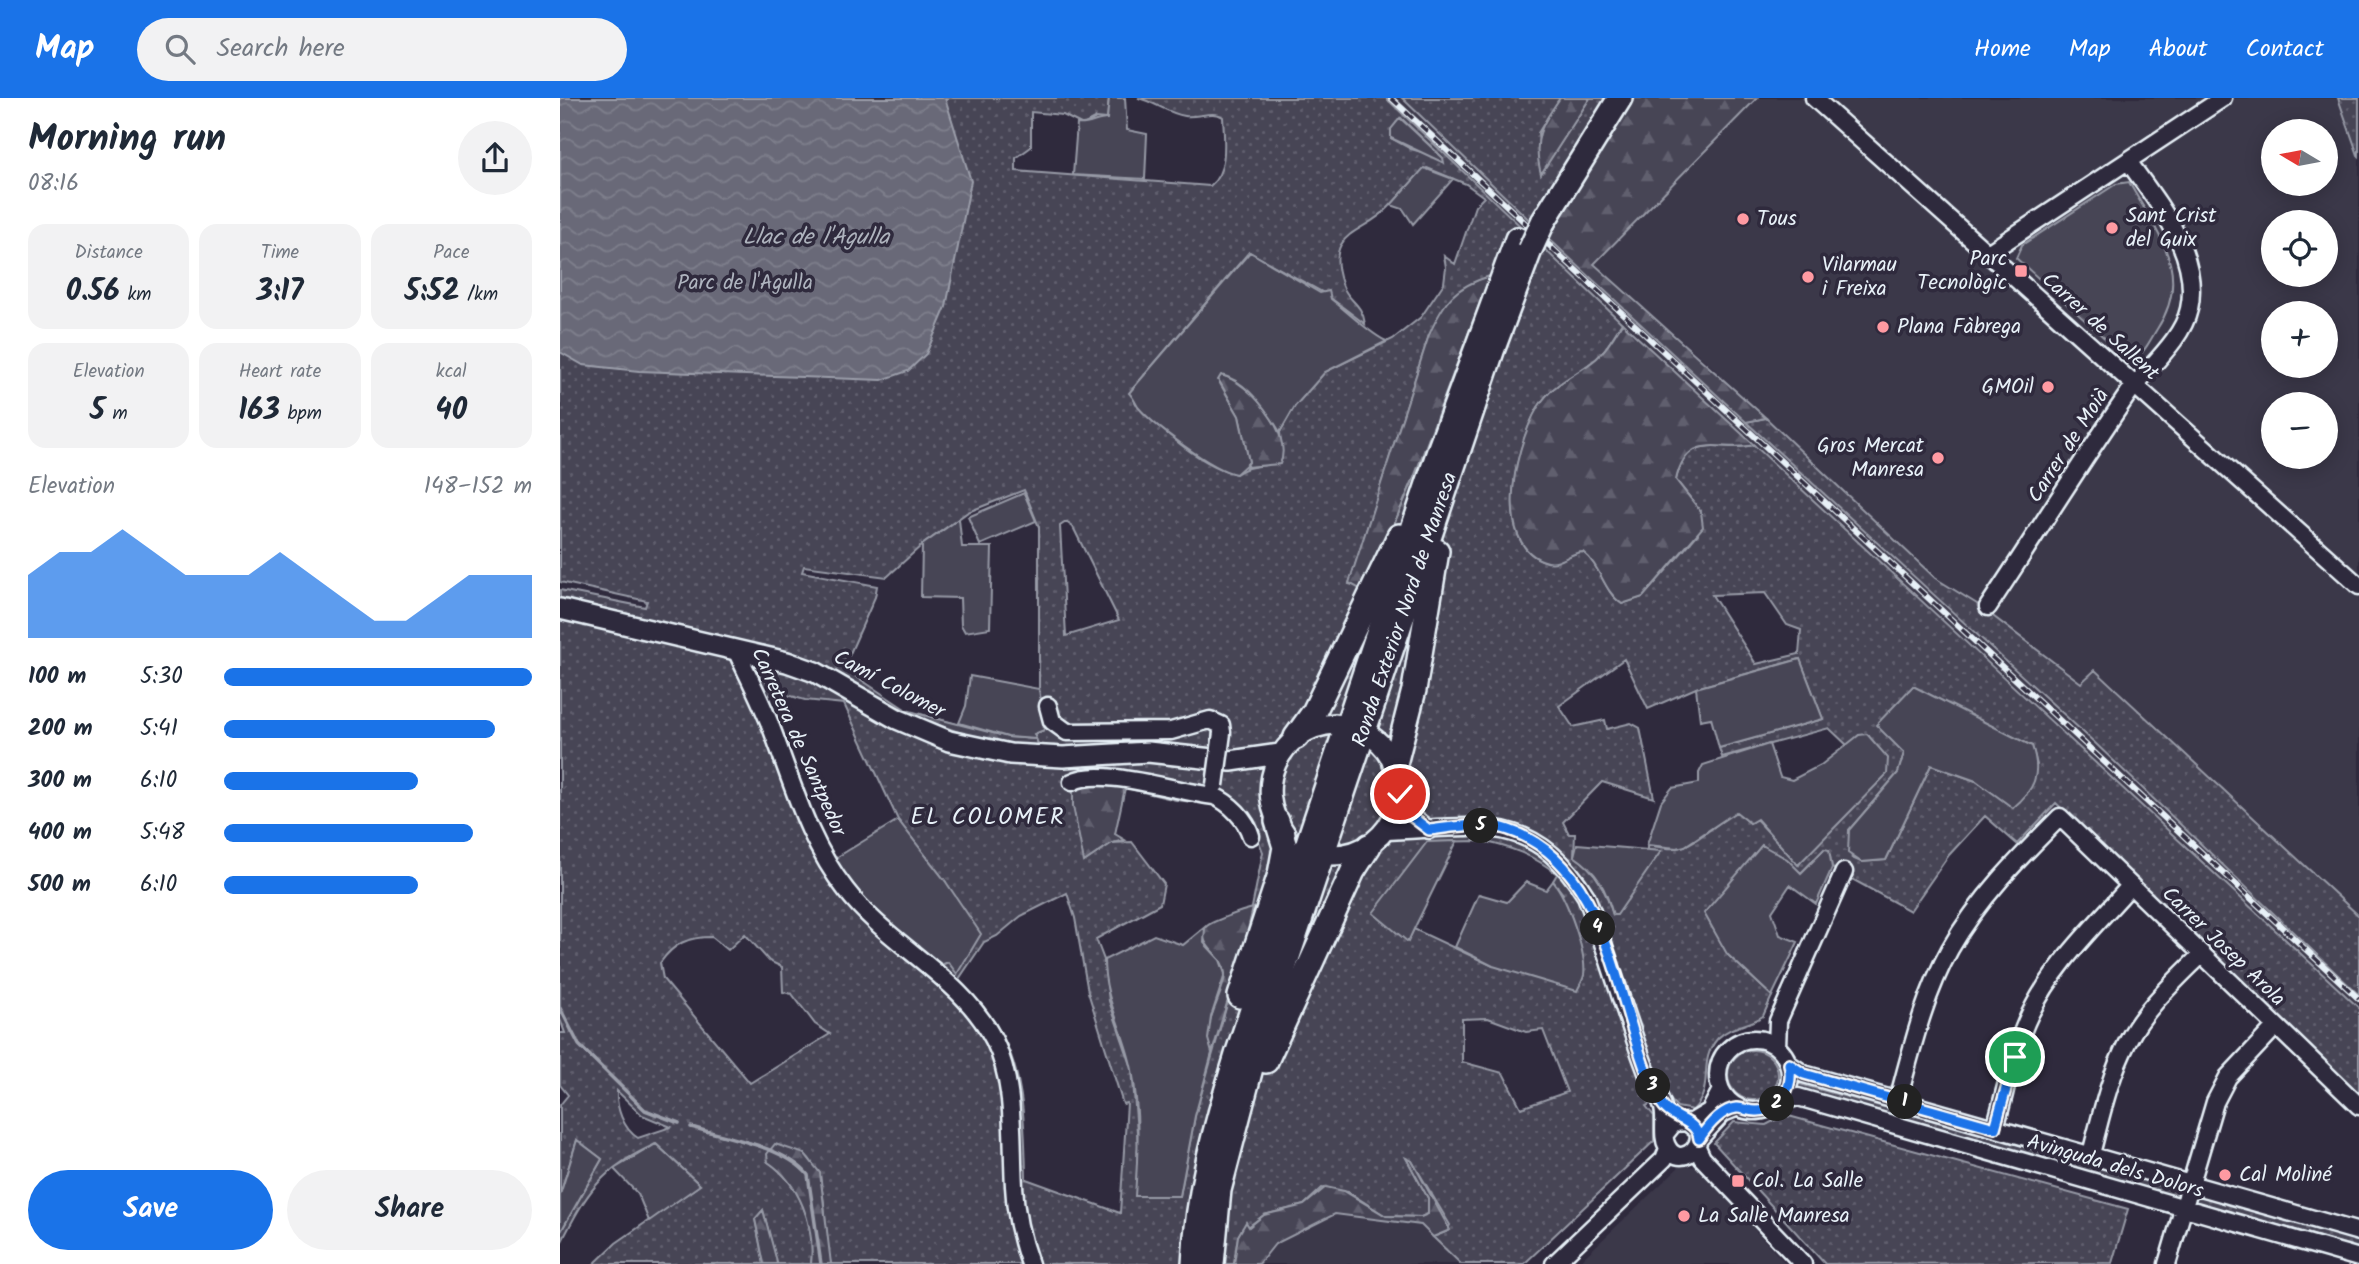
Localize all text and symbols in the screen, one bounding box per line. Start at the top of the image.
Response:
search box [137,18,627,81]
text: Map [35,23,95,76]
text: Search here [217,28,345,70]
icon: search [161,30,199,68]
text: Home [1974,30,2031,69]
text: Map [2069,30,2111,69]
text: About [2149,30,2207,69]
text: Contact [2245,30,2324,69]
text: Morning run [28,110,226,170]
north arrow [2261,119,2338,196]
map controls [2261,119,2338,469]
button: share [458,121,532,195]
text: 08:16 [28,166,79,202]
place label: Sant Crist del Guix [2126,200,2217,257]
place label: Tous [1757,203,1797,236]
button: locate [2261,210,2338,287]
marker: Tous [1735,211,1751,227]
water label: Llac de l'Agulla [743,220,891,256]
marker: Sant Crist del Guix [2104,220,2120,236]
text: Distance [75,238,143,268]
text: Time [261,238,299,268]
text: Pace [433,238,469,268]
place label: Parc Tecnològic [1917,243,2007,300]
place label: Vilarmau i Freixa [1822,249,1897,306]
marker: Parc Tecnològic [2013,263,2029,279]
street label: Carrer de Sallent [2033,265,2167,390]
park label: Parc de l'Agulla [677,267,813,300]
text: 0.56 [66,268,120,316]
text: 3:17 [256,268,304,316]
text: 5:52 [405,268,460,316]
marker: Vilarmau i Freixa [1800,269,1816,285]
text: km [120,280,151,310]
text: /km [460,280,498,310]
button: + [2261,301,2338,378]
place label: Plana Fàbrega [1897,311,2021,344]
marker: Plana Fàbrega [1875,319,1891,335]
text: Elevation [73,357,145,387]
text: Heart rate [239,357,321,387]
text: kcal [436,357,467,387]
place label: GMOil [1982,371,2034,404]
marker: GMOil [2040,379,2056,395]
street label: Carrer de Moià [2020,382,2118,510]
text: 5 [90,387,105,435]
text: 163 [238,387,280,435]
text: 40 [435,387,467,435]
button: − [2261,392,2338,469]
text: m [105,399,128,429]
text: bpm [280,399,322,429]
place label: Gros Mercat Manresa [1817,430,1925,487]
marker: Gros Mercat Manresa [1930,450,1946,466]
street label: Ronda Exterior Nord de Manresa [1343,468,1467,751]
text: Elevation [28,469,115,505]
text: 148–152 m [424,469,532,505]
street label: Carretera de Santpedor [742,642,855,843]
street label: Camí Colomer [827,642,952,729]
text: 100 m [28,659,86,695]
text: 5:30 [140,659,183,695]
text: 200 m [28,711,93,747]
text: 5:41 [140,711,178,747]
text: 300 m [28,763,92,799]
text: 6:10 [140,763,177,799]
pin [1370,764,1430,824]
icon: check [1381,775,1419,813]
district label: EL COLOMER [911,800,1065,836]
pin: 5 [1464,808,1499,844]
text: 5 [1476,810,1485,840]
text: 400 m [28,815,92,851]
text: 5:48 [140,815,185,851]
text: 500 m [28,867,91,903]
text: 6:10 [140,867,177,903]
street label: Carrer Josep Arola [2153,879,2293,1015]
pin: 4 [1580,910,1616,946]
text: 4 [1592,912,1603,942]
pin [1985,1027,2045,1087]
icon: arrive [1996,1038,2034,1076]
pin: 3 [1636,1068,1670,1104]
text: 3 [1647,1070,1658,1100]
pin: 1 [1888,1084,1922,1119]
pin: 2 [1760,1086,1794,1122]
text: 1 [1902,1086,1907,1116]
text: 2 [1771,1088,1782,1118]
street label: Avinguda dels Dolors [2023,1126,2207,1208]
place label: Cal Moliné [2239,1159,2332,1192]
place label: Col. La Salle [1752,1165,1864,1198]
marker: Cal Moliné [2217,1167,2233,1183]
button: Save [28,1170,273,1250]
button: Share [287,1170,532,1250]
marker: Col. La Salle [1730,1173,1746,1189]
place label: La Salle Manresa [1698,1200,1850,1233]
marker: La Salle Manresa [1676,1208,1692,1224]

